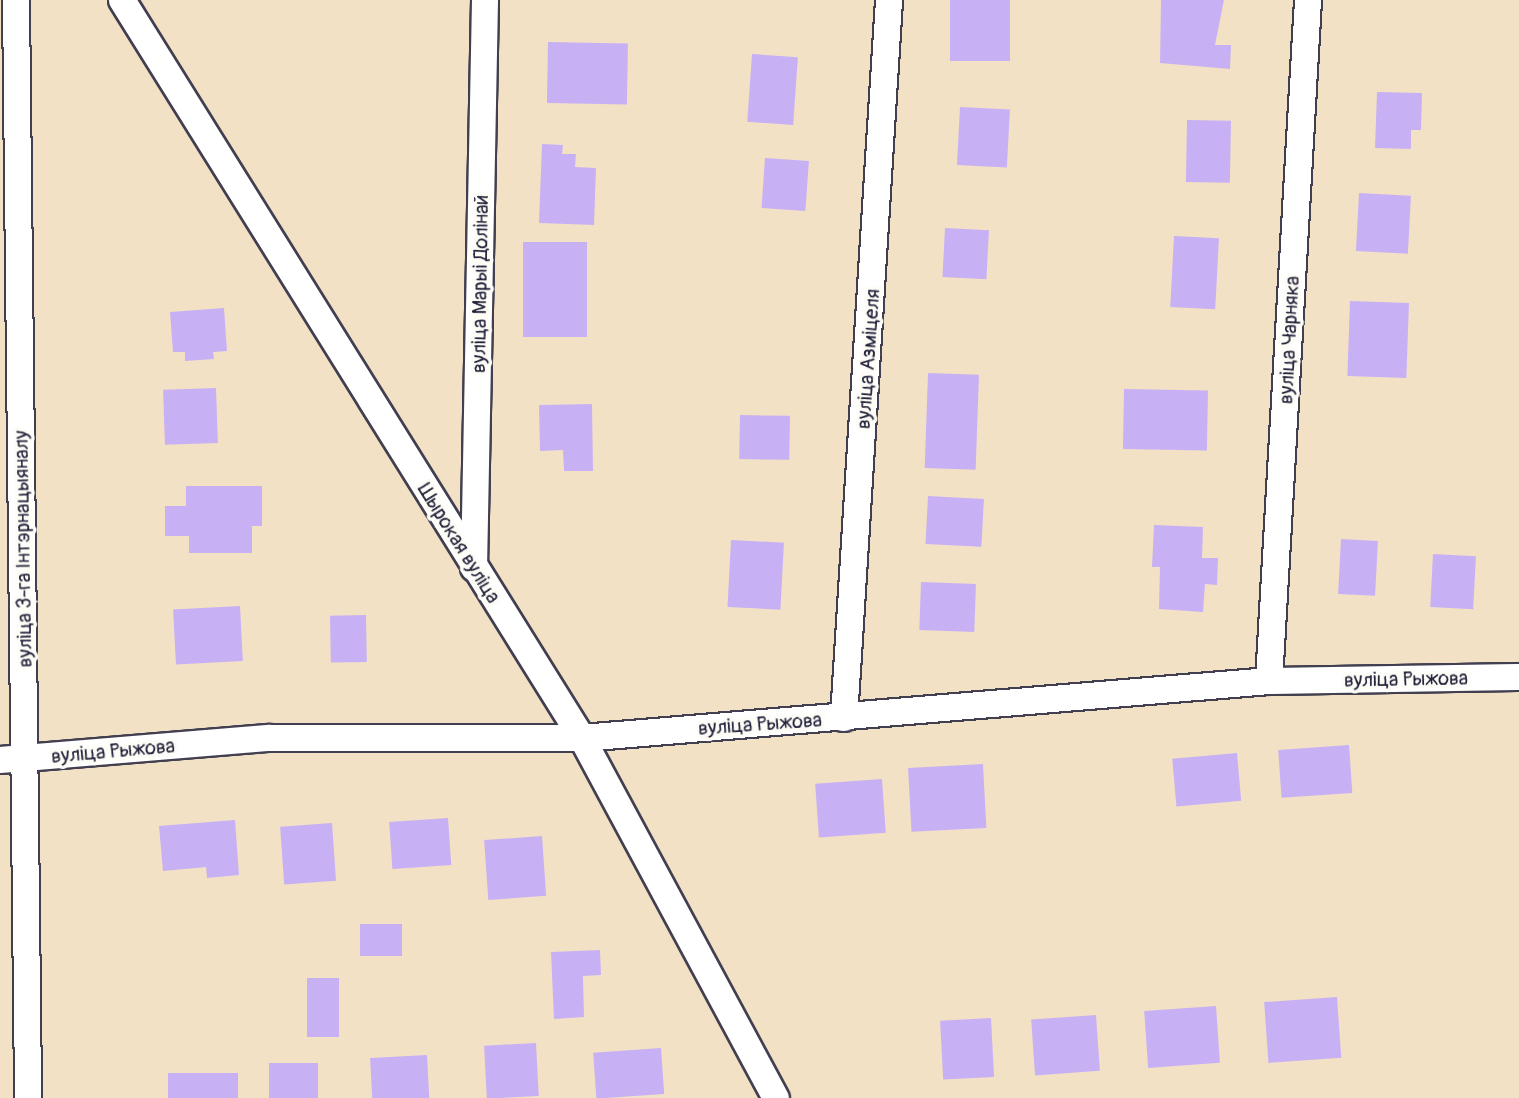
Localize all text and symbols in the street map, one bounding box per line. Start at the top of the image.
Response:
street label: вуліца Марыі Долінай [466,195,494,373]
street label: вуліца Чарняка [1274,275,1304,405]
street label: вуліца Азміцеля [851,288,885,430]
street label: вуліца 3-га Інтэрнацыяналу [9,430,37,668]
street label: Шырокая вуліца [413,479,505,607]
street label: вуліца Рыжова [1344,666,1468,692]
street label: вуліца Рыжова [697,708,823,740]
street label: вуліца Рыжова [50,734,176,768]

